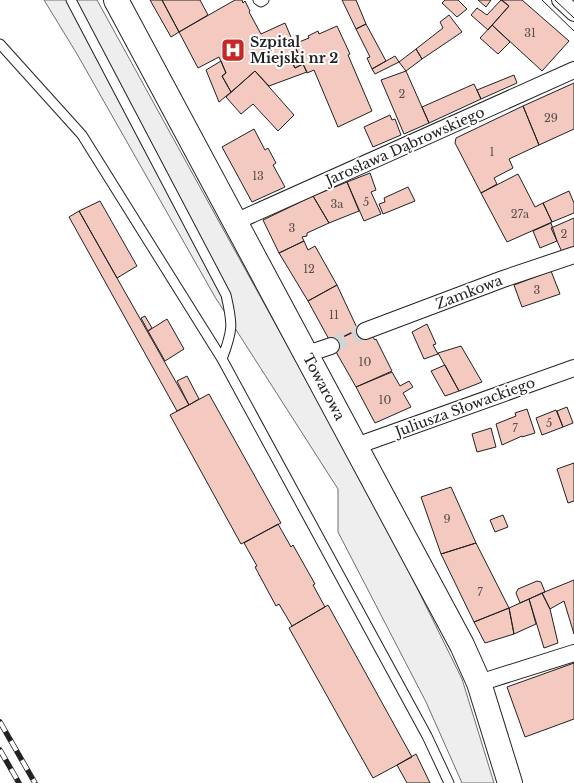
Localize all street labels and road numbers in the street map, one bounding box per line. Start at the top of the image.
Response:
street label: Jarosława Dąbrowskiego [321,103,487,190]
street label: Zamkowa [433,271,505,313]
street label: Towarowa [299,351,349,424]
street label: Juliusza Słowackiego [391,373,537,441]

